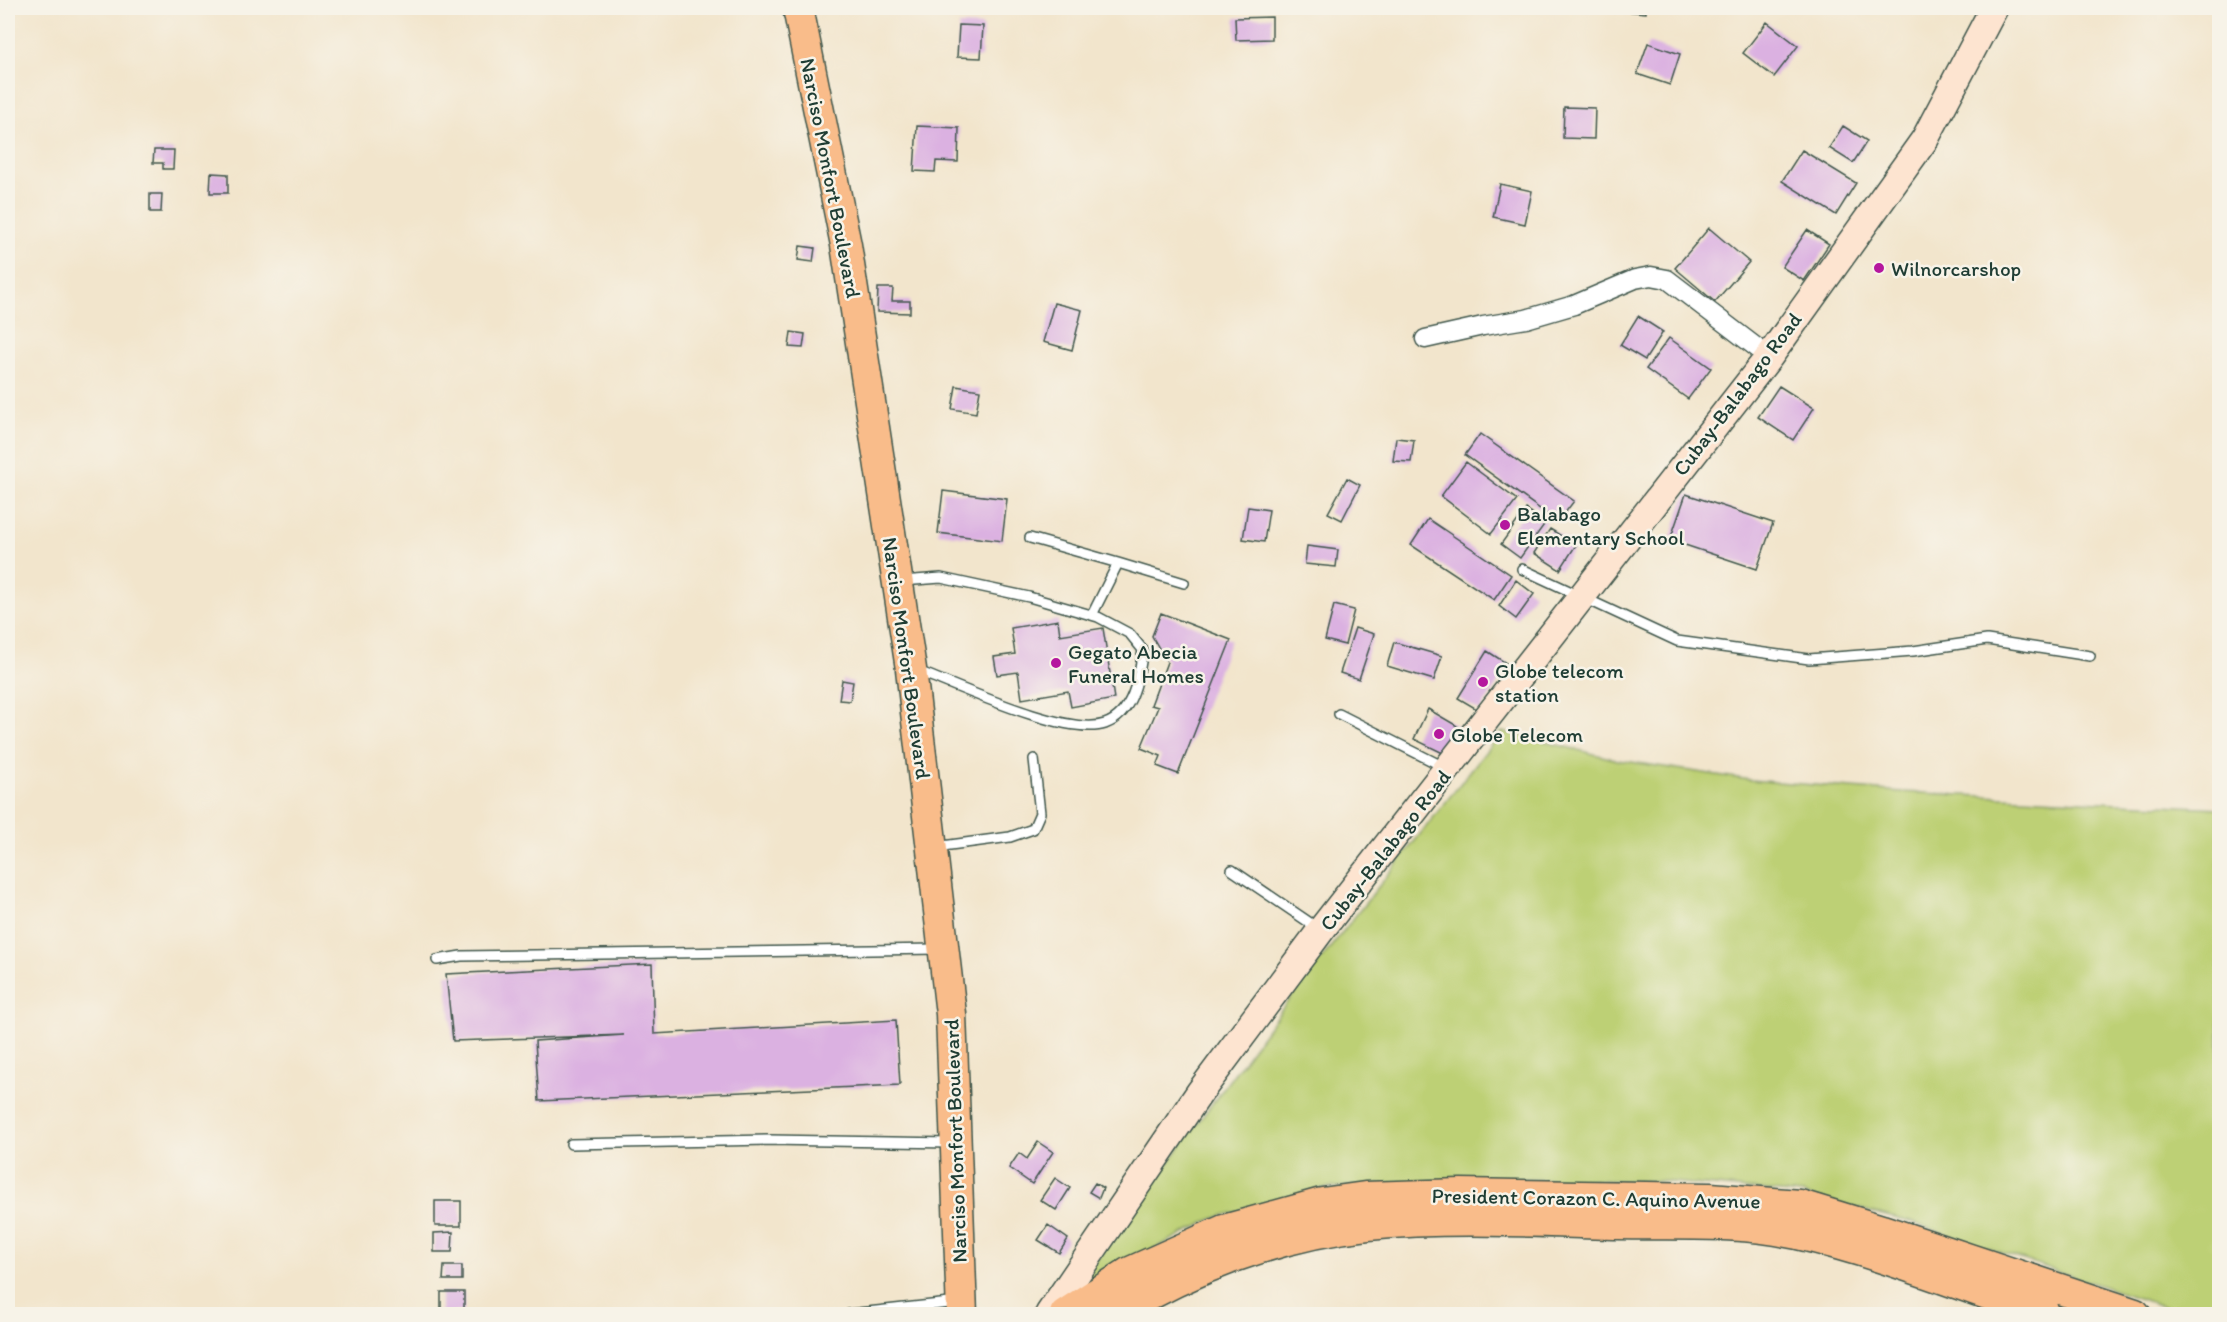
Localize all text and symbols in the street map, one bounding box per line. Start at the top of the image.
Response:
street label: Narciso Monfort Boulevard [795,56,867,300]
place label: Wilnorcarshop [1891,256,2021,281]
marker: Wilnorcarshop [1872,261,1886,275]
street label: Cubay-Balabago Road [1667,307,1807,481]
place label: Balabago Elementary School [1517,501,1685,550]
marker: Balabago Elementary School [1498,518,1512,532]
street label: Narciso Monfort Boulevard [878,536,936,780]
place label: Gegato Abecia Funeral Homes [1068,639,1204,688]
marker: Gegato Abecia Funeral Homes [1049,656,1063,670]
place label: Globe telecom station [1495,658,1624,707]
marker: Globe telecom station [1476,675,1490,689]
place label: Globe Telecom [1451,722,1583,747]
marker: Globe Telecom [1432,727,1446,741]
street label: Cubay-Balabago Road [1314,764,1456,936]
street label: Narciso Monfort Boulevard [938,1019,972,1263]
street label: President Corazon C. Aquino Avenue [1431,1183,1761,1213]

